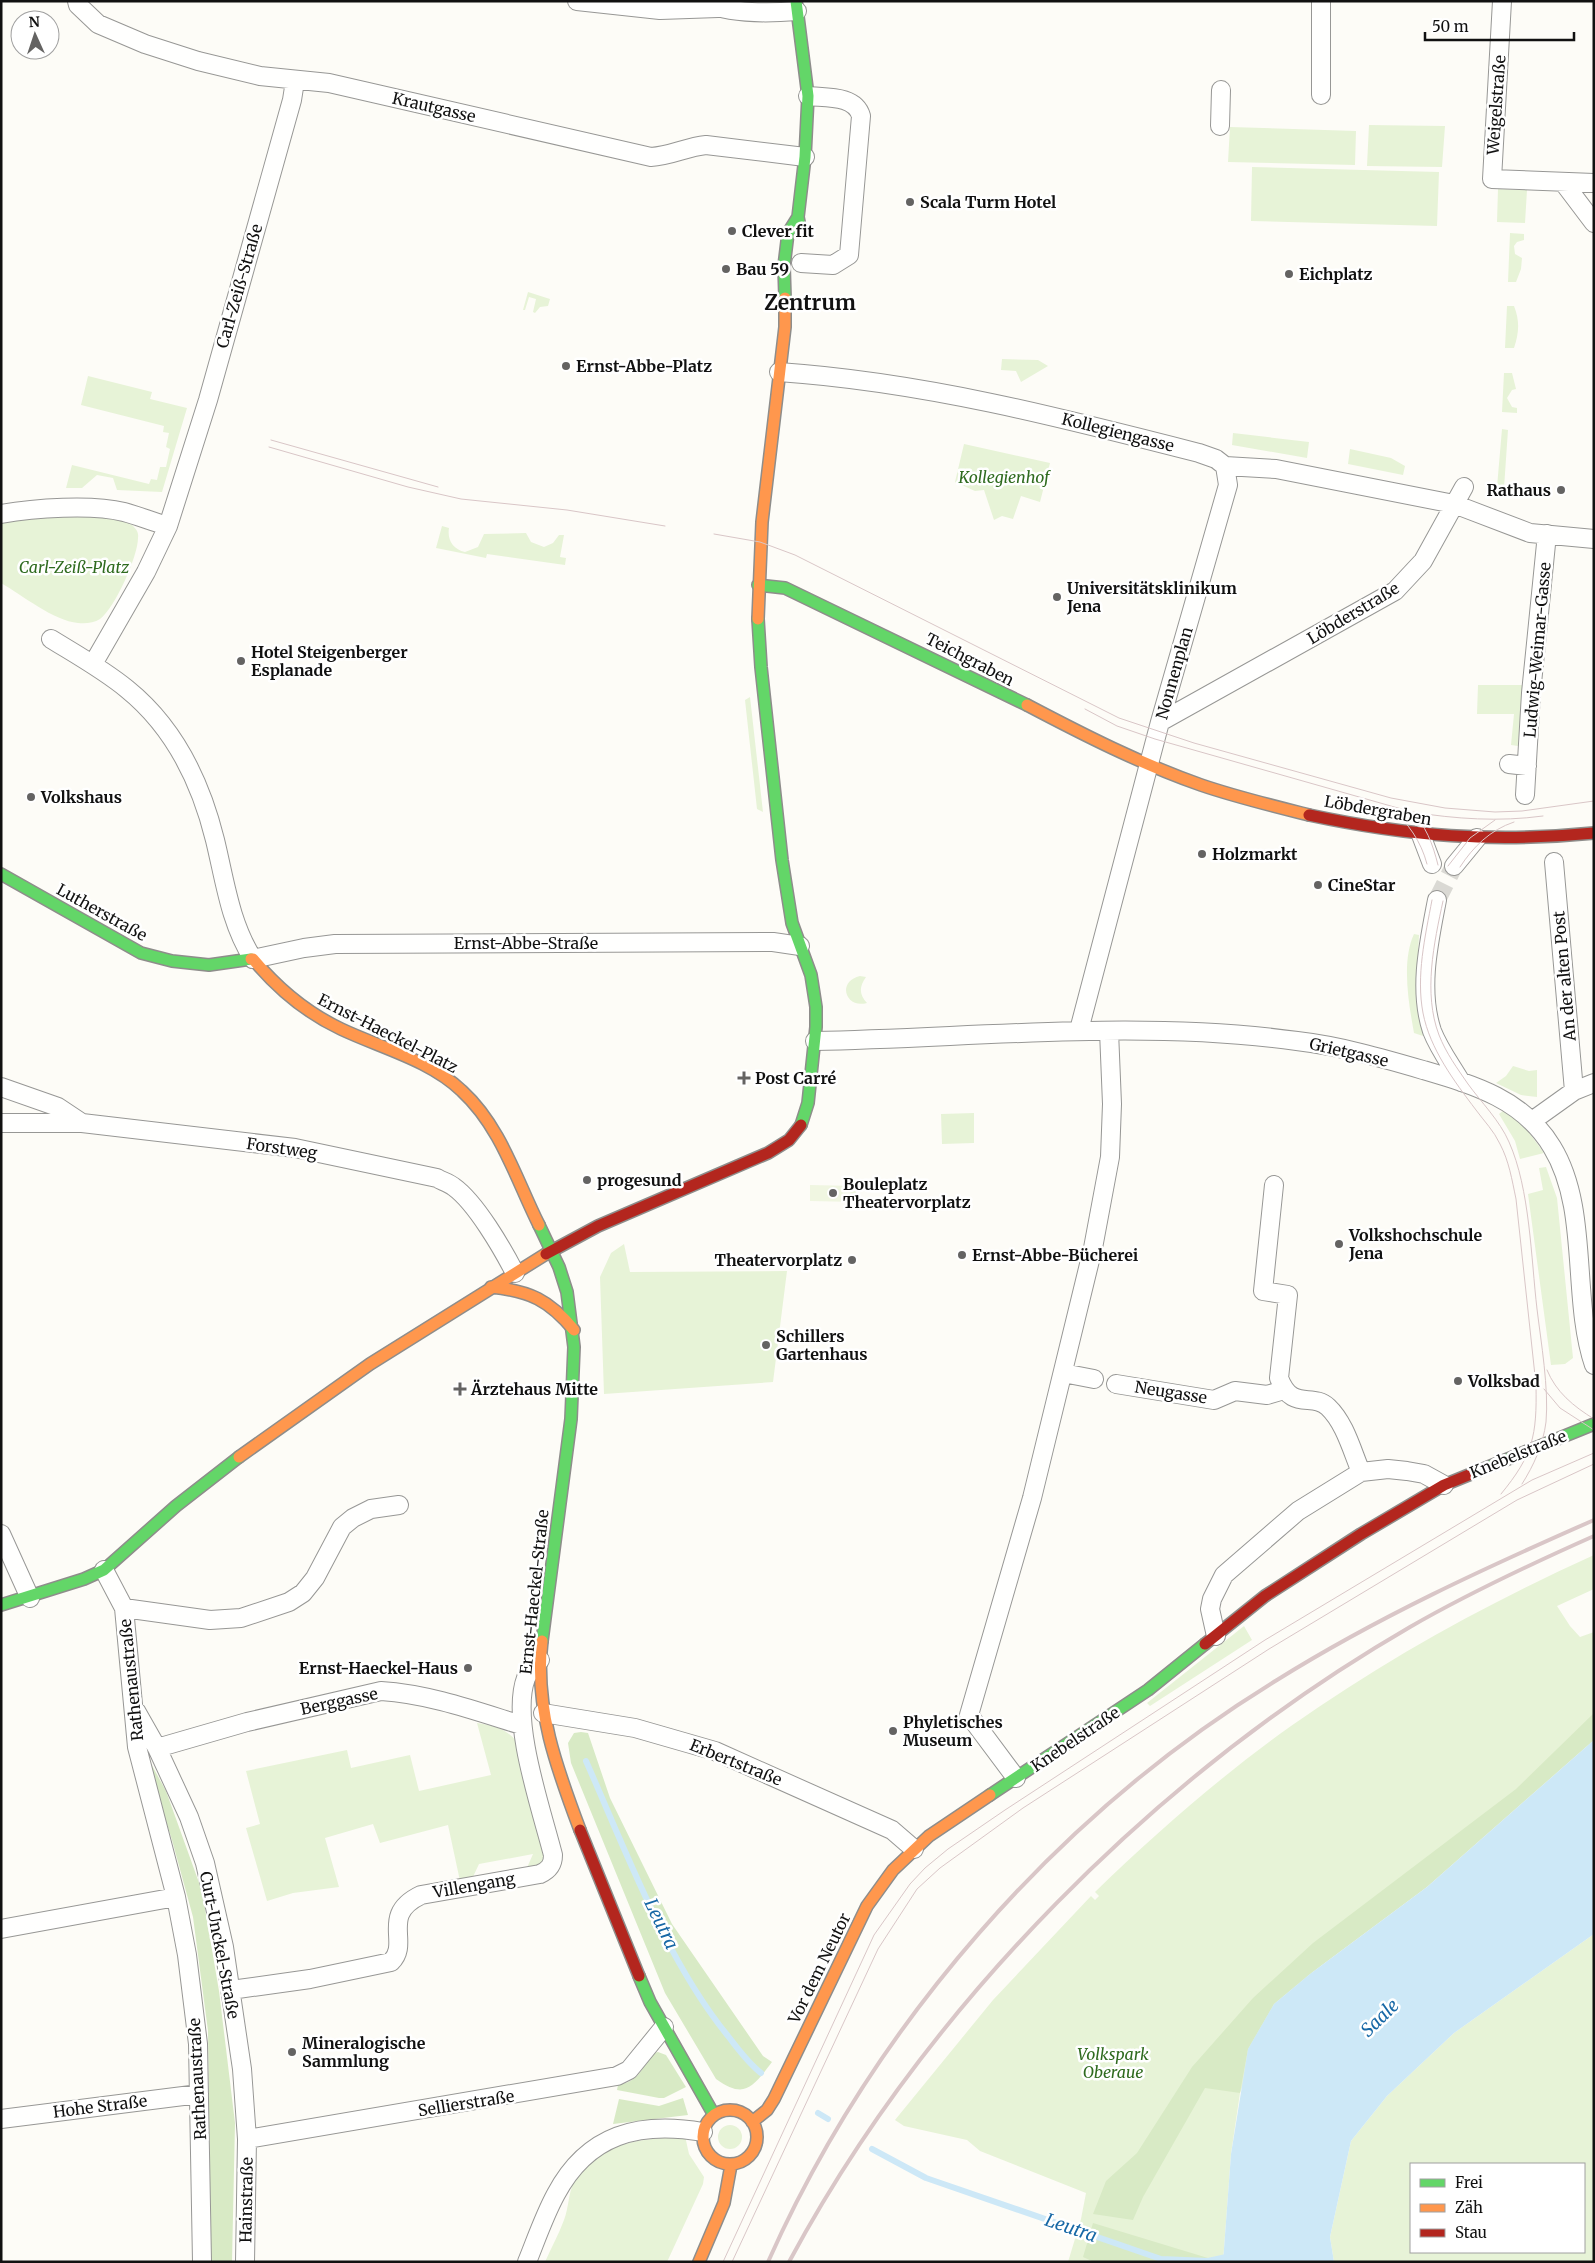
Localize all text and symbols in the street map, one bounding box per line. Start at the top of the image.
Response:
north arrow [10,10,60,60]
scale bar [1425,10,1574,42]
text: N [28,13,40,31]
text: 50 m [1432,17,1469,36]
street label: Weigelstraße [1482,54,1509,157]
street label: Krautgasse [390,88,478,126]
place label: Scala Turm Hotel [920,192,1056,212]
marker: Scala Turm Hotel [904,196,916,208]
place label: Clever fit [742,221,814,241]
street label: Carl-Zeiß-Straße [212,222,266,350]
marker: Clever fit [726,225,738,237]
place label: Bau 59 [736,259,789,279]
marker: Bau 59 [720,263,732,275]
place label: Eichplatz [1299,264,1373,284]
marker: Eichplatz [1283,268,1295,280]
district label: Zentrum [764,289,856,316]
place label: Ernst-Abbe-Platz [576,356,712,376]
marker: Ernst-Abbe-Platz [560,360,572,372]
street label: Kollegiengasse [1060,408,1176,456]
park label: Kollegienhof [957,467,1051,487]
place label: Rathaus [1486,480,1551,500]
marker: Rathaus [1555,484,1567,496]
park label: Carl-Zeiß-Platz [19,557,130,577]
street label: Ludwig-Weimar-Gasse [1519,561,1555,739]
place label: Universitätsklinikum Jena [1066,578,1237,616]
street label: Löbderstraße [1304,578,1402,648]
marker: Universitätsklinikum Jena [1051,591,1063,603]
street label: Nonnenplan [1151,624,1197,722]
street label: Teichgraben [922,628,1018,690]
place label: Hotel Steigenberger Esplanade [251,642,408,680]
marker: Hotel Steigenberger Esplanade [235,655,247,667]
place label: Volkshaus [40,787,122,807]
marker: Volkshaus [25,791,37,803]
street label: Löbdergraben [1323,791,1434,829]
place label: Holzmarkt [1212,844,1298,864]
marker: Holzmarkt [1196,848,1208,860]
place label: CineStar [1328,875,1396,895]
street label: Lutherstraße [53,879,151,945]
marker: CineStar [1312,879,1324,891]
street label: An der alten Post [1548,909,1580,1043]
street label: Ernst-Abbe-Straße [454,933,598,953]
street label: Ernst-Haeckel-Platz [315,989,462,1077]
street label: Grietgasse [1308,1033,1390,1071]
place label: Post Carré [755,1068,837,1088]
marker: Post Carré [737,1071,751,1085]
street label: Forstweg [245,1133,319,1163]
place label: progesund [597,1170,682,1190]
marker: progesund [581,1174,593,1186]
place label: Bouleplatz Theatervorplatz [843,1174,971,1212]
marker: Bouleplatz Theatervorplatz [827,1187,839,1199]
place label: Volkshochschule Jena [1348,1225,1483,1263]
marker: Volkshochschule Jena [1333,1238,1345,1250]
place label: Ernst-Abbe-Bücherei [972,1245,1139,1265]
marker: Ernst-Abbe-Bücherei [956,1249,968,1261]
place label: Theatervorplatz [714,1250,842,1270]
marker: Theatervorplatz [846,1254,858,1266]
place label: Schillers Gartenhaus [776,1326,867,1364]
marker: Schillers Gartenhaus [760,1339,772,1351]
place label: Volksbad [1467,1371,1540,1391]
marker: Volksbad [1452,1375,1464,1387]
street label: Neugasse [1133,1376,1209,1408]
place label: Ärztehaus Mitte [470,1379,598,1399]
marker: Ärztehaus Mitte [453,1382,467,1396]
street label: Knebelstraße [1467,1426,1569,1482]
street label: Ernst-Haeckel-Straße [515,1508,553,1676]
street label: Rathenaustraße [115,1618,147,1742]
place label: Ernst-Haeckel-Haus [299,1658,458,1678]
marker: Ernst-Haeckel-Haus [462,1662,474,1674]
street label: Berggasse [299,1683,379,1719]
street label: Knebelstraße [1027,1702,1123,1776]
place label: Phyletisches Museum [903,1712,1003,1750]
marker: Phyletisches Museum [887,1725,899,1737]
street label: Erbertstraße [687,1734,785,1790]
street label: Villengang [431,1868,517,1902]
street label: Curt-Unckel-Straße [196,1870,244,2020]
water label: Leutra [639,1895,684,1953]
street label: Vor dem Neutor [783,1909,854,2027]
water label: Saale [1356,1994,1404,2041]
street label: Rathenaustraße [184,2017,210,2141]
place label: Mineralogische Sammlung [302,2033,426,2071]
park label: Volkspark Oberaue [1077,2044,1149,2082]
marker: Mineralogische Sammlung [286,2046,298,2058]
street label: Sellierstraße [416,2086,516,2120]
street label: Hohe Straße [52,2090,148,2122]
street label: Hainstraße [235,2157,257,2243]
legend [1410,2163,1585,2253]
text: Frei [1455,2173,1483,2192]
text: Zäh [1455,2198,1483,2217]
water label: Leutra [1042,2208,1100,2247]
text: Stau [1455,2223,1487,2242]

